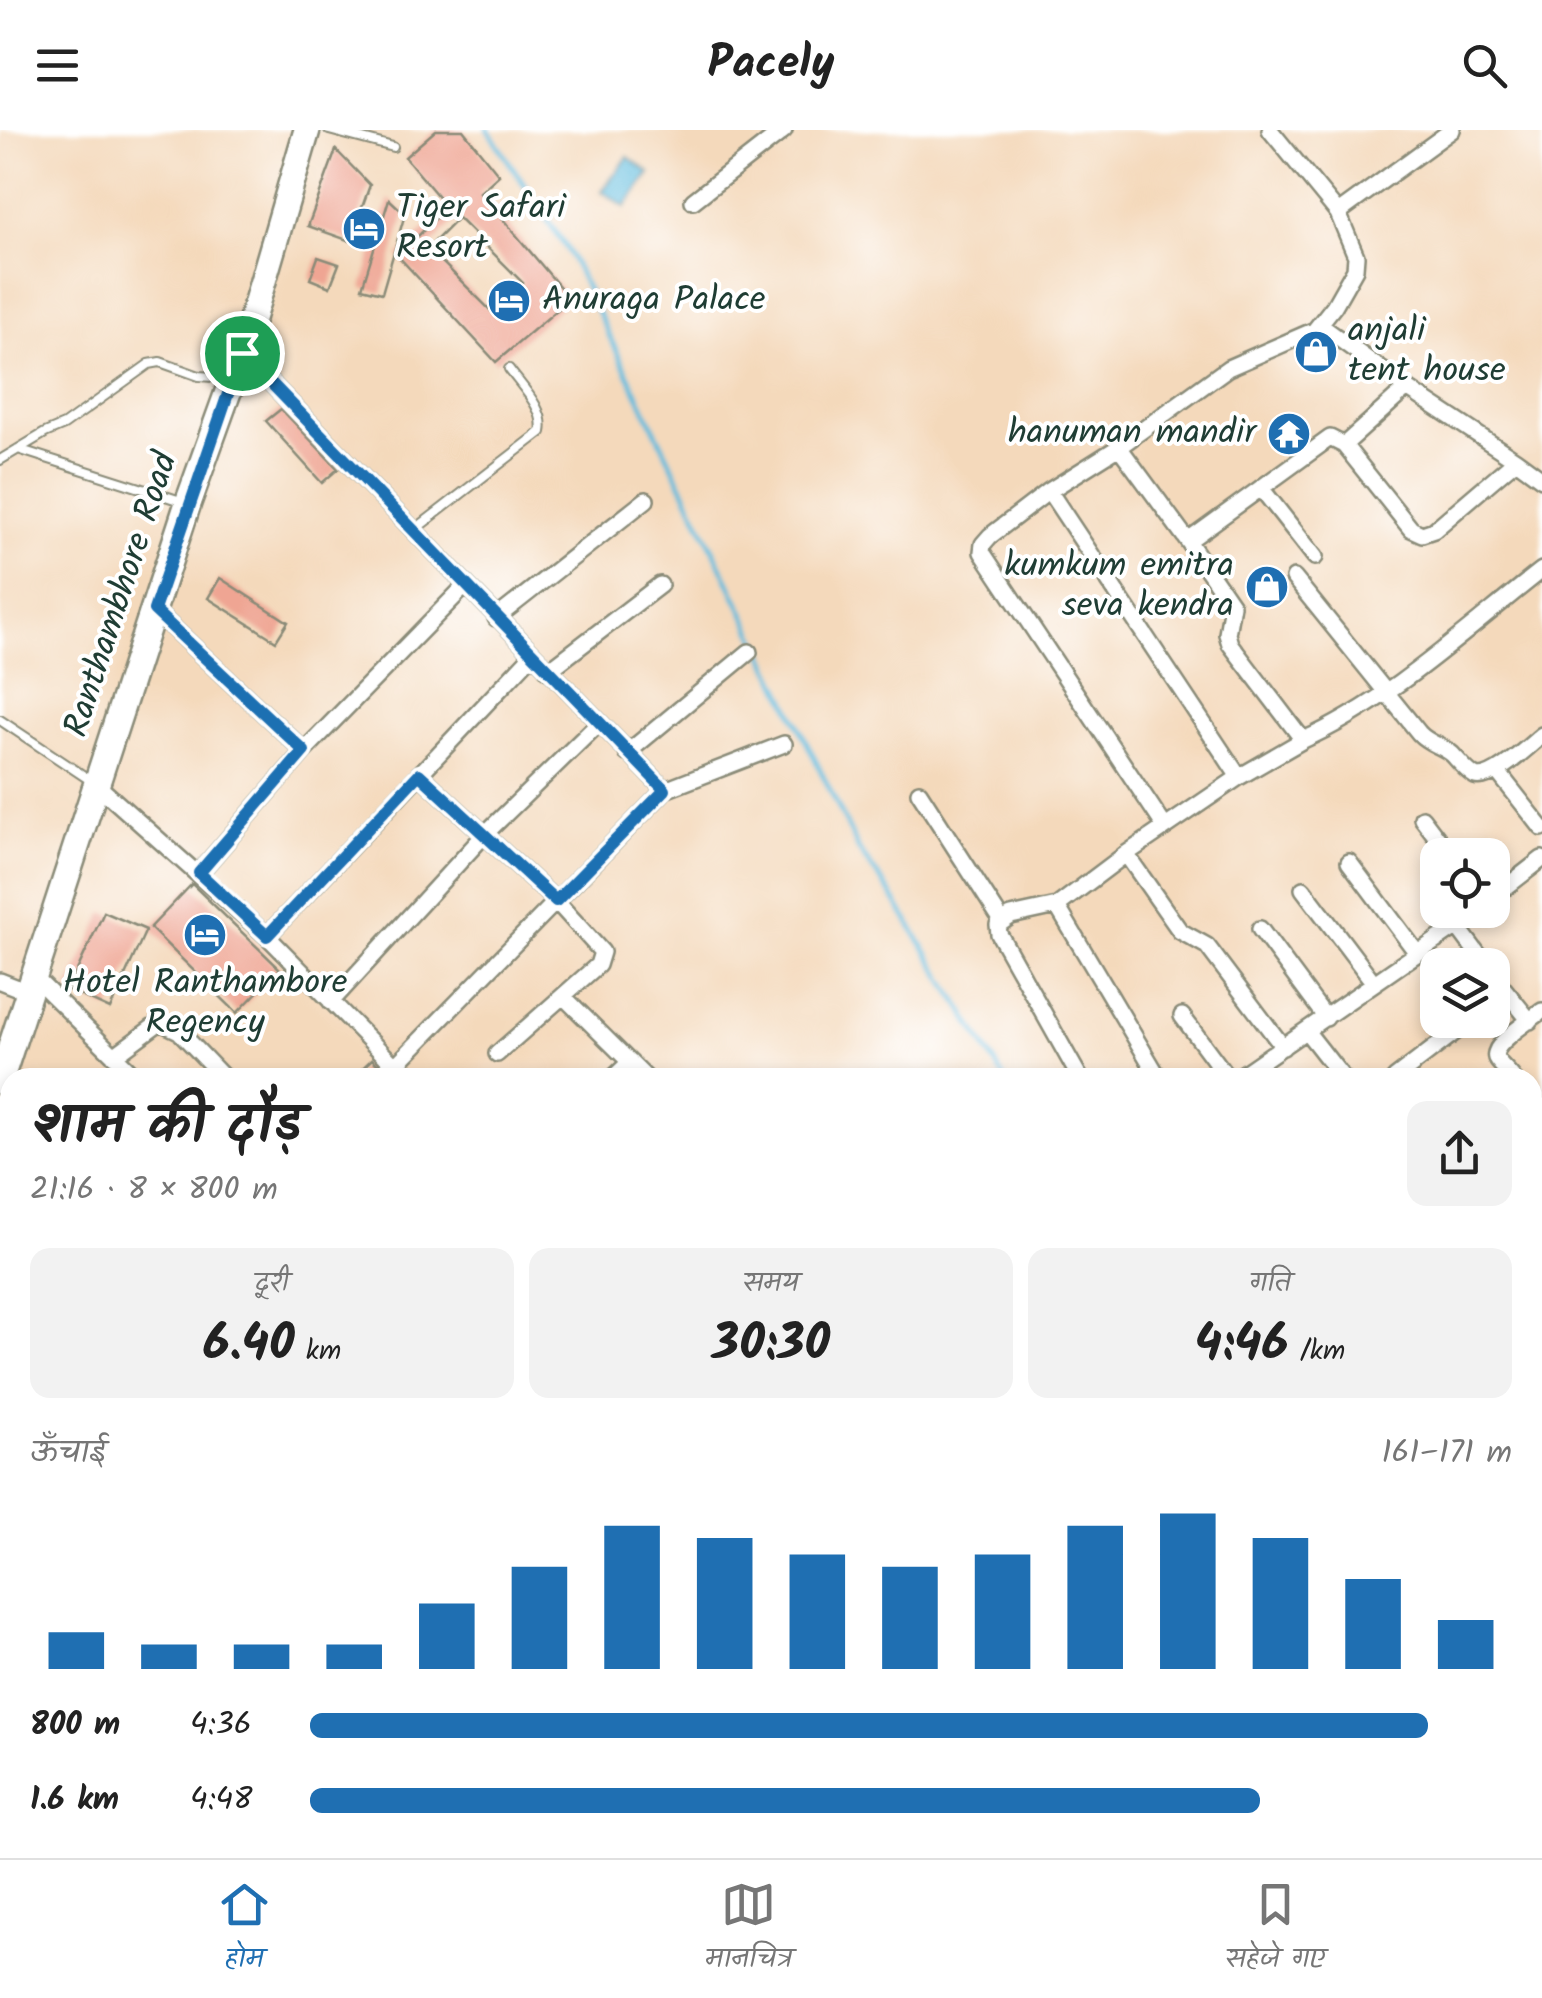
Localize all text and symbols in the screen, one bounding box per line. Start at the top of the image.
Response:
text: Pacely [708,29,835,101]
icon: menu [30,38,85,93]
icon: search [1457,38,1512,93]
place label: Tiger Safari Resort [396,181,567,277]
hotel icon: Tiger Safari Resort [341,206,387,252]
place label: Anuraga Palace [542,273,766,329]
hotel icon: Anuraga Palace [486,278,532,324]
place label: anjali tent house [1348,304,1506,400]
pin [200,311,285,396]
icon: arrive [215,326,270,381]
shop icon: anjali tent house [1293,329,1339,375]
place label: hanuman mandir [1008,406,1258,462]
temple icon: hanuman mandir [1266,411,1312,457]
street label: Ranthambhore Road [50,444,195,745]
place label: kumkum emitra seva kendra [1004,539,1234,635]
shop icon: kumkum emitra seva kendra [1244,564,1290,610]
map controls [1420,838,1510,1038]
button: locate [1420,838,1510,928]
hotel icon: Hotel Ranthambore Regency [182,912,228,958]
button: layers [1420,948,1510,1038]
place label: Hotel Ranthambore Regency [63,956,348,1052]
text: शाम की दौड़ [30,1084,302,1171]
button: share [1407,1101,1512,1206]
text: 21:16 · 8 × 800 m [30,1165,278,1216]
text: दूरी [255,1261,289,1306]
text: समय [743,1261,799,1306]
text: गति [1249,1261,1291,1306]
text: 6.40 [203,1306,295,1386]
text: 30:30 [712,1306,830,1386]
text: 4:46 [1195,1306,1289,1386]
text: km [295,1329,341,1374]
text: /km [1289,1329,1345,1374]
text: ऊँचाई [30,1428,106,1479]
text: 161–171 m [1381,1428,1512,1479]
text: 800 m [30,1700,120,1751]
text: 4:36 [190,1700,252,1751]
text: 1.6 km [30,1775,119,1826]
text: 4:48 [190,1775,252,1826]
tab: होम [217,1877,272,1982]
tab: मानचित्र [705,1877,792,1982]
tab: सहेजे गए [1225,1877,1325,1982]

